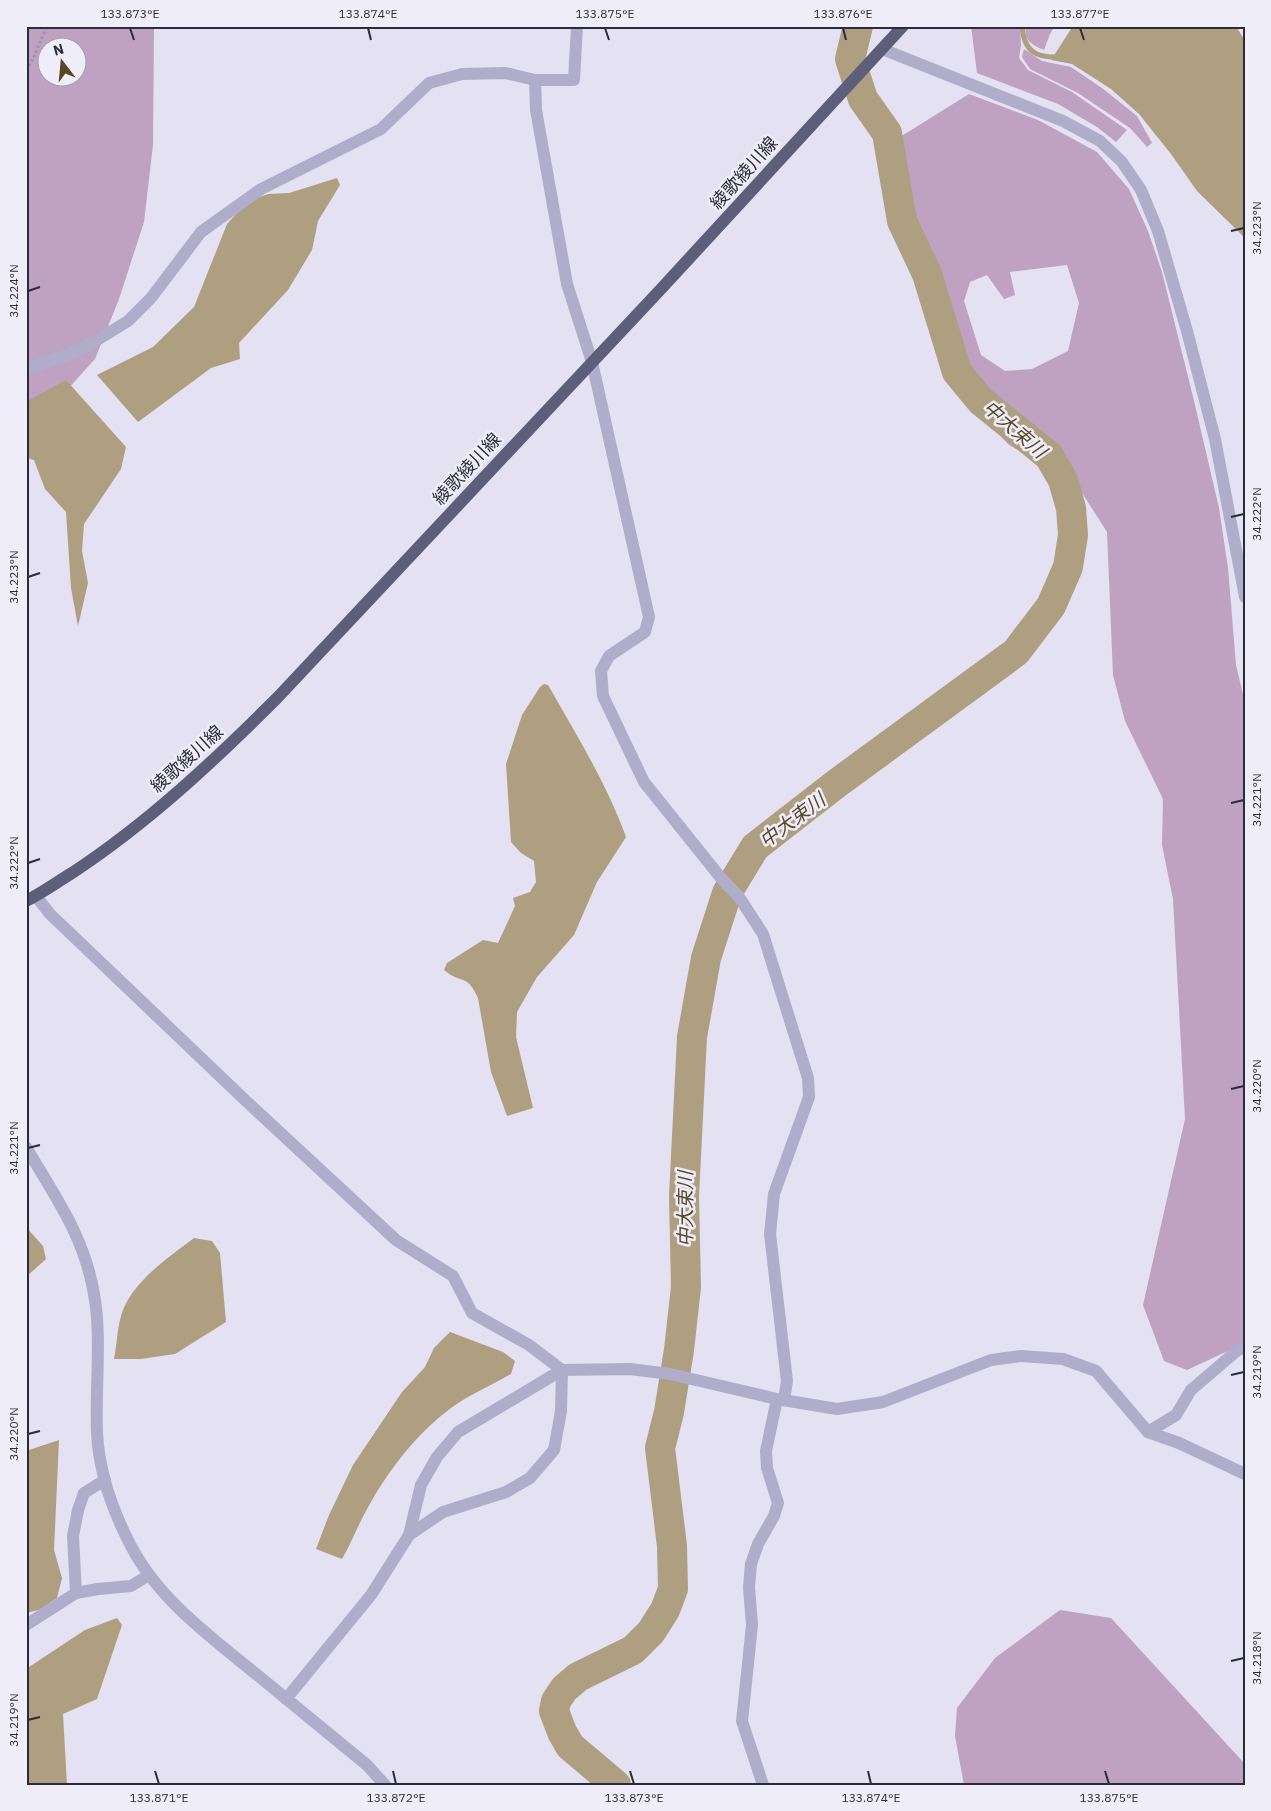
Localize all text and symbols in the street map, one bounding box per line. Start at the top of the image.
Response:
text: 133.873°E [100,6,160,21]
text: 133.874°E [338,6,398,21]
text: 133.875°E [575,6,635,21]
text: 133.876°E [813,6,873,21]
text: 133.877°E [1050,6,1110,21]
north arrow [38,38,88,88]
text: N [51,39,66,60]
street label: 綾歌綾川線 [705,132,782,214]
text: 34.223°N [1249,201,1264,255]
text: 34.224°N [6,264,21,318]
water label: 中大束川 [978,395,1053,464]
street label: 綾歌綾川線 [428,428,506,509]
text: 34.222°N [1249,487,1264,541]
text: 34.223°N [6,550,21,604]
street label: 綾歌綾川線 [146,720,228,797]
text: 34.221°N [1249,773,1264,827]
water label: 中大束川 [754,786,831,852]
text: 34.222°N [6,836,21,890]
text: 34.220°N [1249,1059,1264,1113]
text: 34.221°N [6,1121,21,1175]
water label: 中大束川 [673,1169,697,1247]
text: 34.219°N [1249,1345,1264,1399]
text: 34.220°N [6,1407,21,1461]
text: 34.218°N [1249,1631,1264,1685]
text: 34.219°N [6,1693,21,1747]
text: 133.871°E [129,1790,189,1805]
text: 133.872°E [366,1790,426,1805]
text: 133.873°E [604,1790,664,1805]
text: 133.874°E [841,1790,901,1805]
text: 133.875°E [1079,1790,1139,1805]

